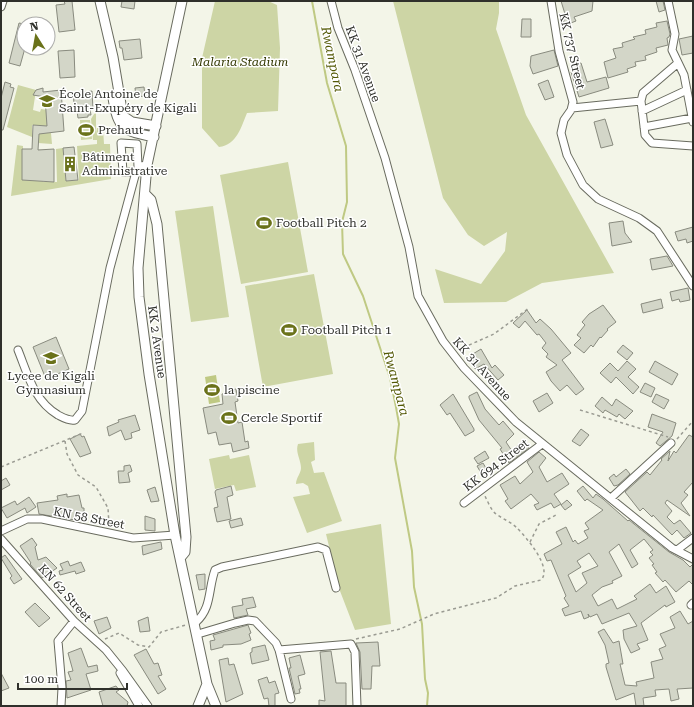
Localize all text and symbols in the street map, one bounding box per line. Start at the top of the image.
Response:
street label: KK 737 Street [556,11,588,91]
north arrow [16,16,56,56]
text: N [29,19,40,34]
water label: Rwampara [318,24,347,93]
street label: KK 31 Avenue [343,24,383,104]
park label: Malaria Stadium [191,55,289,69]
place label: École Antoine de Saint-Exupéry de Kigali [59,87,197,115]
school or university icon: École Antoine de Saint-Exupéry de Kigali [38,92,56,110]
sports icon: Prehaut [77,121,95,139]
place label: Prehaut [98,123,144,137]
place label: Bâtiment Administrative [82,150,168,178]
building icon: Bâtiment Administrative [61,155,79,173]
sports icon: Football Pitch 2 [255,214,273,232]
place label: Football Pitch 2 [276,216,367,230]
street label: KK 2 Avenue [145,305,169,380]
sports icon: Football Pitch 1 [280,321,298,339]
place label: Football Pitch 1 [301,323,392,337]
street label: KK 31 Avenue [450,335,514,404]
water label: Rwampara [380,348,412,417]
school or university icon: Lycee de Kigali Gymnasium [42,349,60,367]
place label: Lycee de Kigali Gymnasium [7,369,95,397]
sports icon: la piscine [203,381,221,399]
place label: la piscine [224,383,280,397]
sports icon: Cercle Sportif [220,409,238,427]
place label: Cercle Sportif [241,411,322,425]
street label: KK 694 Street [461,436,532,494]
street label: KN 58 Street [52,504,126,532]
street label: KN 62 Street [36,561,95,625]
scale bar [18,665,127,691]
text: 100 m [24,672,58,686]

